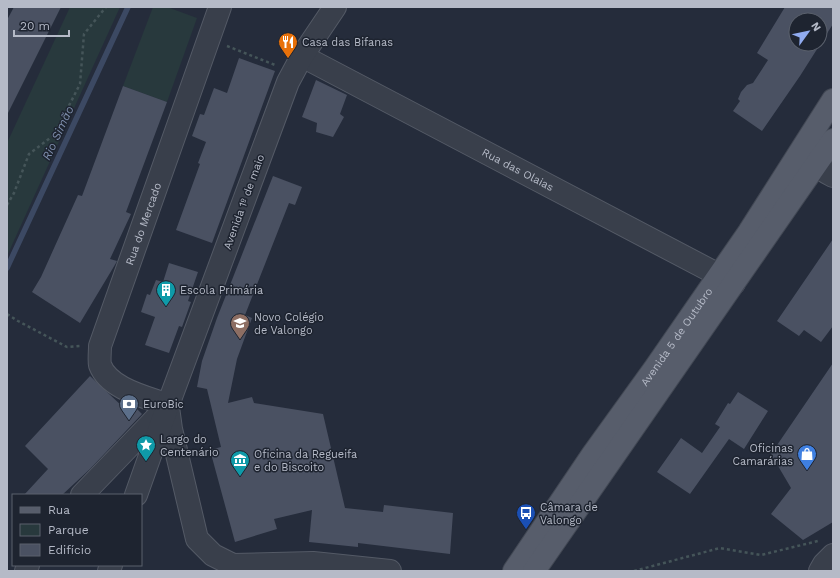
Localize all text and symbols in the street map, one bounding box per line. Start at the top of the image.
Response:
scale bar [14,12,69,38]
north arrow [788,12,828,52]
text: 20 m [20,19,50,33]
text: N [808,20,824,34]
restaurant icon: Casa das Bifanas [277,31,299,59]
place label: Casa das Bifanas [302,36,393,49]
water label: Rio Simão [39,104,77,162]
street label: Rua das Olaias [480,145,556,194]
street label: Avenida 1º de maio [221,153,267,251]
street label: Rua do Mercado [123,181,164,267]
building icon: Escola Primária [155,279,177,307]
place label: Escola Primária [180,284,263,297]
street label: Avenida 5 de Outubro [638,285,715,389]
place label: Novo Colégio de Valongo [254,311,324,337]
school or university icon: Novo Colégio de Valongo [229,312,251,340]
bank icon: EuroBic [118,393,140,421]
place label: EuroBic [143,398,184,411]
place label: Largo do Centenário [160,433,219,459]
place icon: Largo do Centenário [135,434,157,462]
place label: Oficinas Camarárias [733,442,793,468]
shop icon: Oficinas Camarárias [796,443,818,471]
place label: Oficina da Regueifa e do Biscoito [254,448,357,474]
museum icon: Oficina da Regueifa e do Biscoito [229,449,251,477]
legend [12,494,142,566]
place label: Câmara de Valongo [540,501,598,527]
bus stop icon: Câmara de Valongo [515,502,537,530]
text: Rua [48,503,70,517]
text: Parque [48,523,89,537]
text: Edifício [48,543,91,557]

